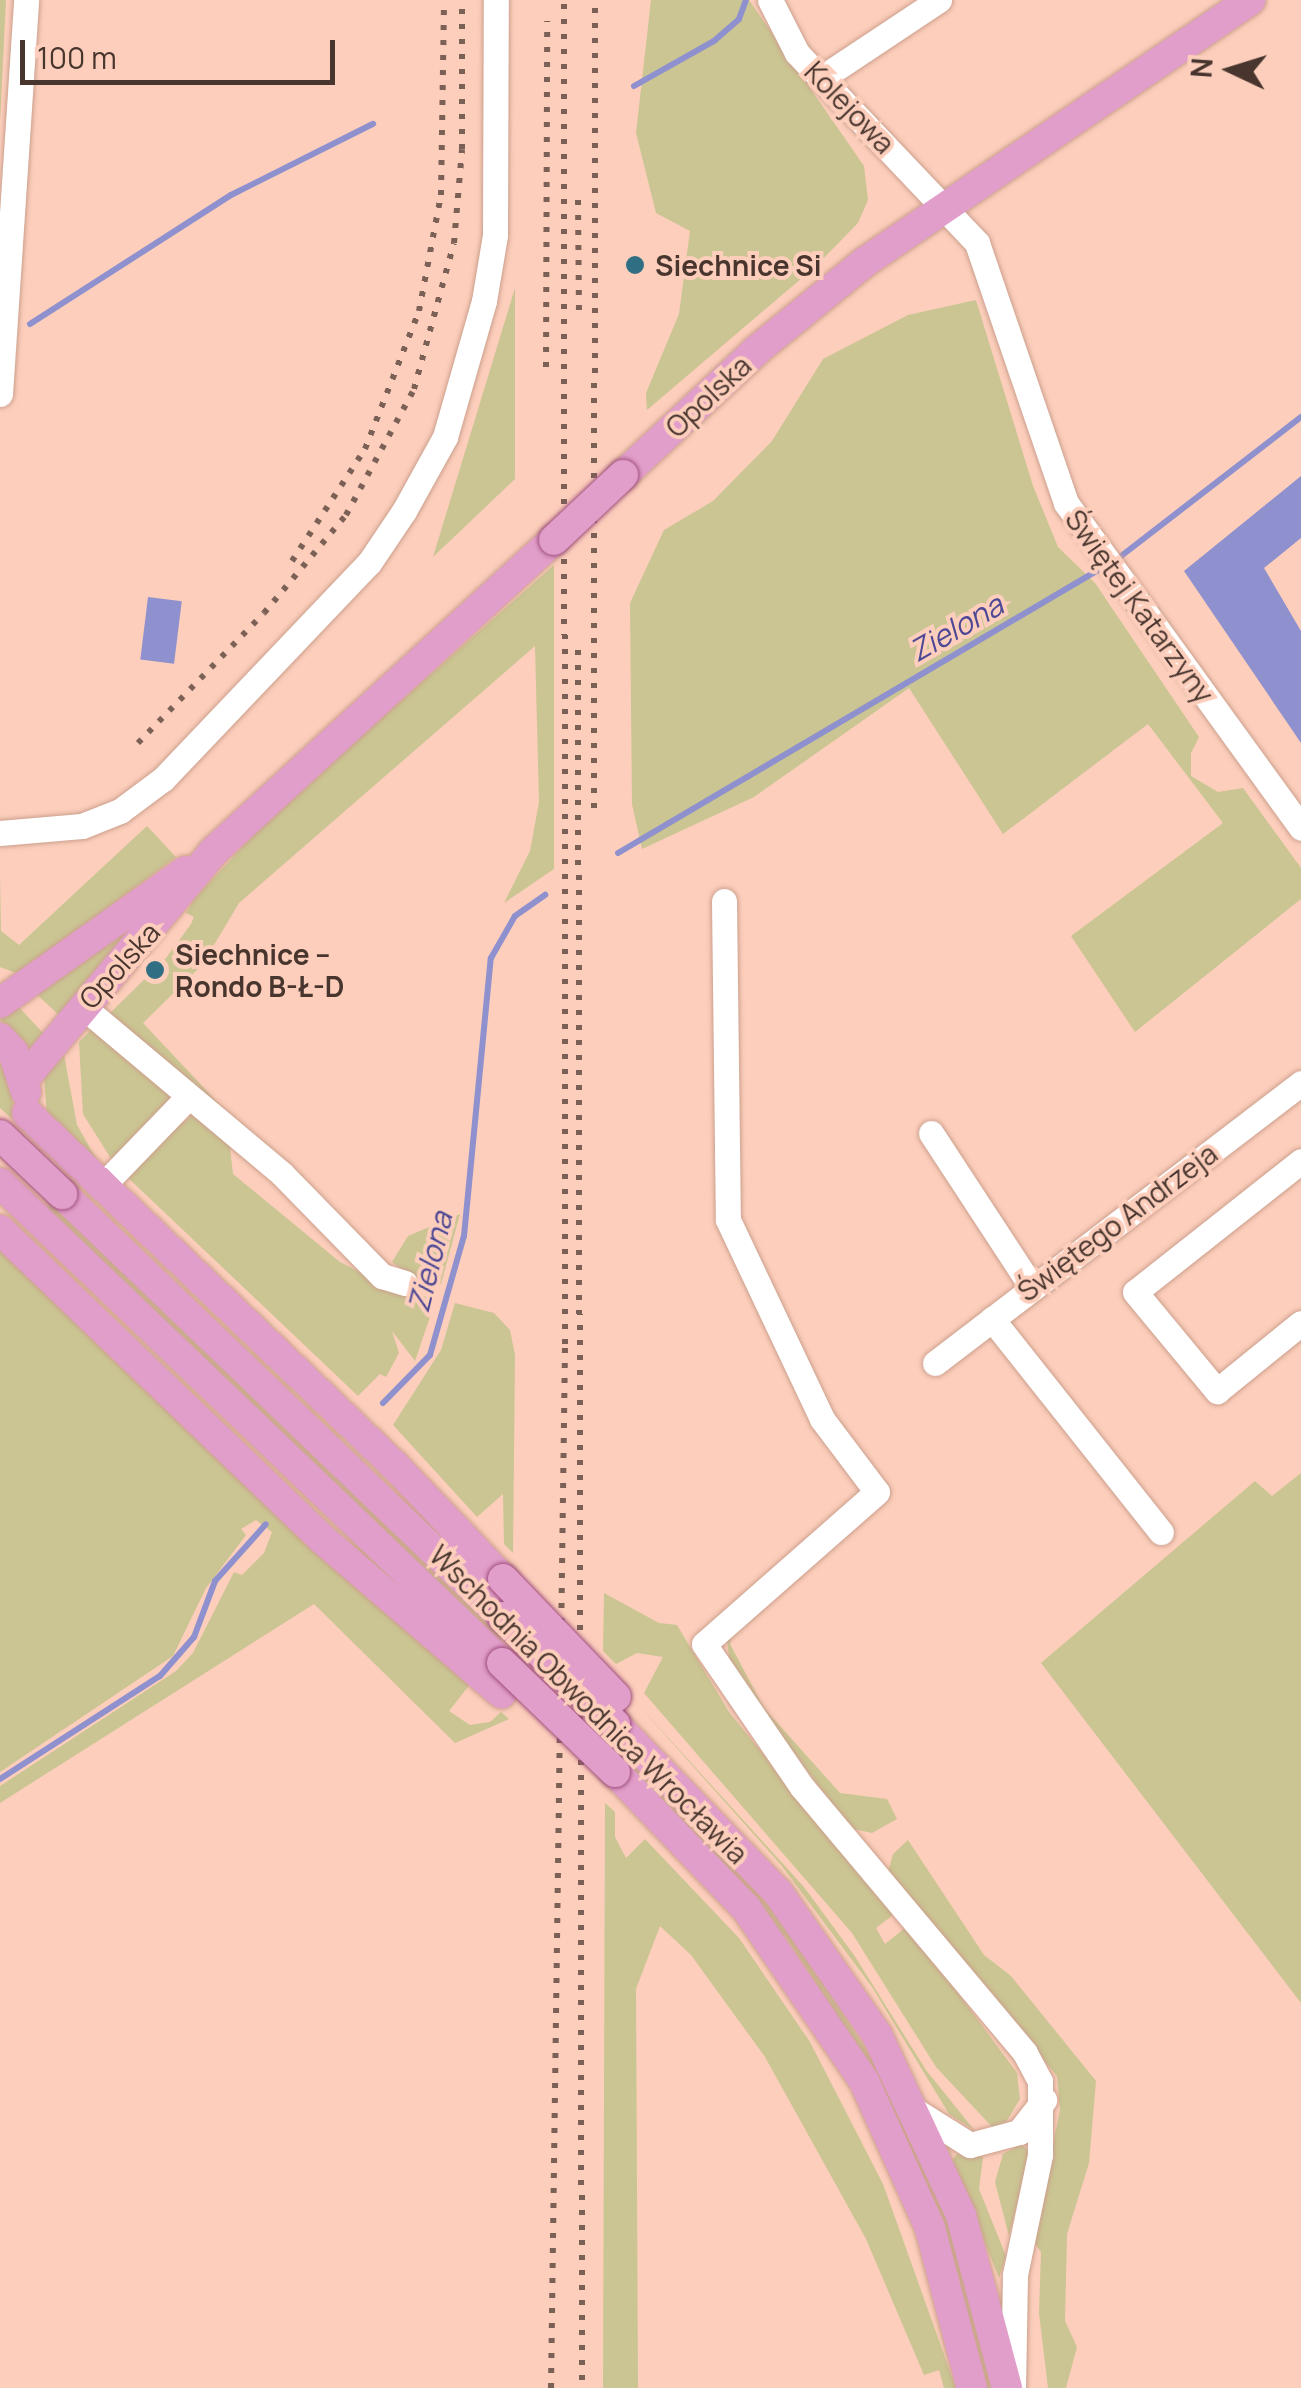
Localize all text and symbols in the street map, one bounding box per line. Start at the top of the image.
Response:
scale bar [25,20,340,82]
north arrow [1181,20,1281,120]
text: 100 m [37,37,117,78]
street label: Kolejowa [798,54,902,160]
text: N [1181,57,1221,79]
place label: Siechnice Si [655,248,822,282]
marker: Siechnice Si [624,254,646,276]
street label: Opolska [658,348,758,444]
street label: Świętej Katarzyny [1059,503,1221,709]
water label: Zielona [903,587,1009,669]
street label: Opolska [72,915,166,1015]
place label: Siechnice – Rondo B-Ł-D [175,937,344,1003]
marker: Siechnice – Rondo B-Ł-D [144,959,166,981]
street label: Świętego Andrzeja [1011,1136,1223,1308]
water label: Zielona [400,1208,460,1316]
street label: Wschodnia Obwodnica Wrocławia [423,1538,755,1870]

